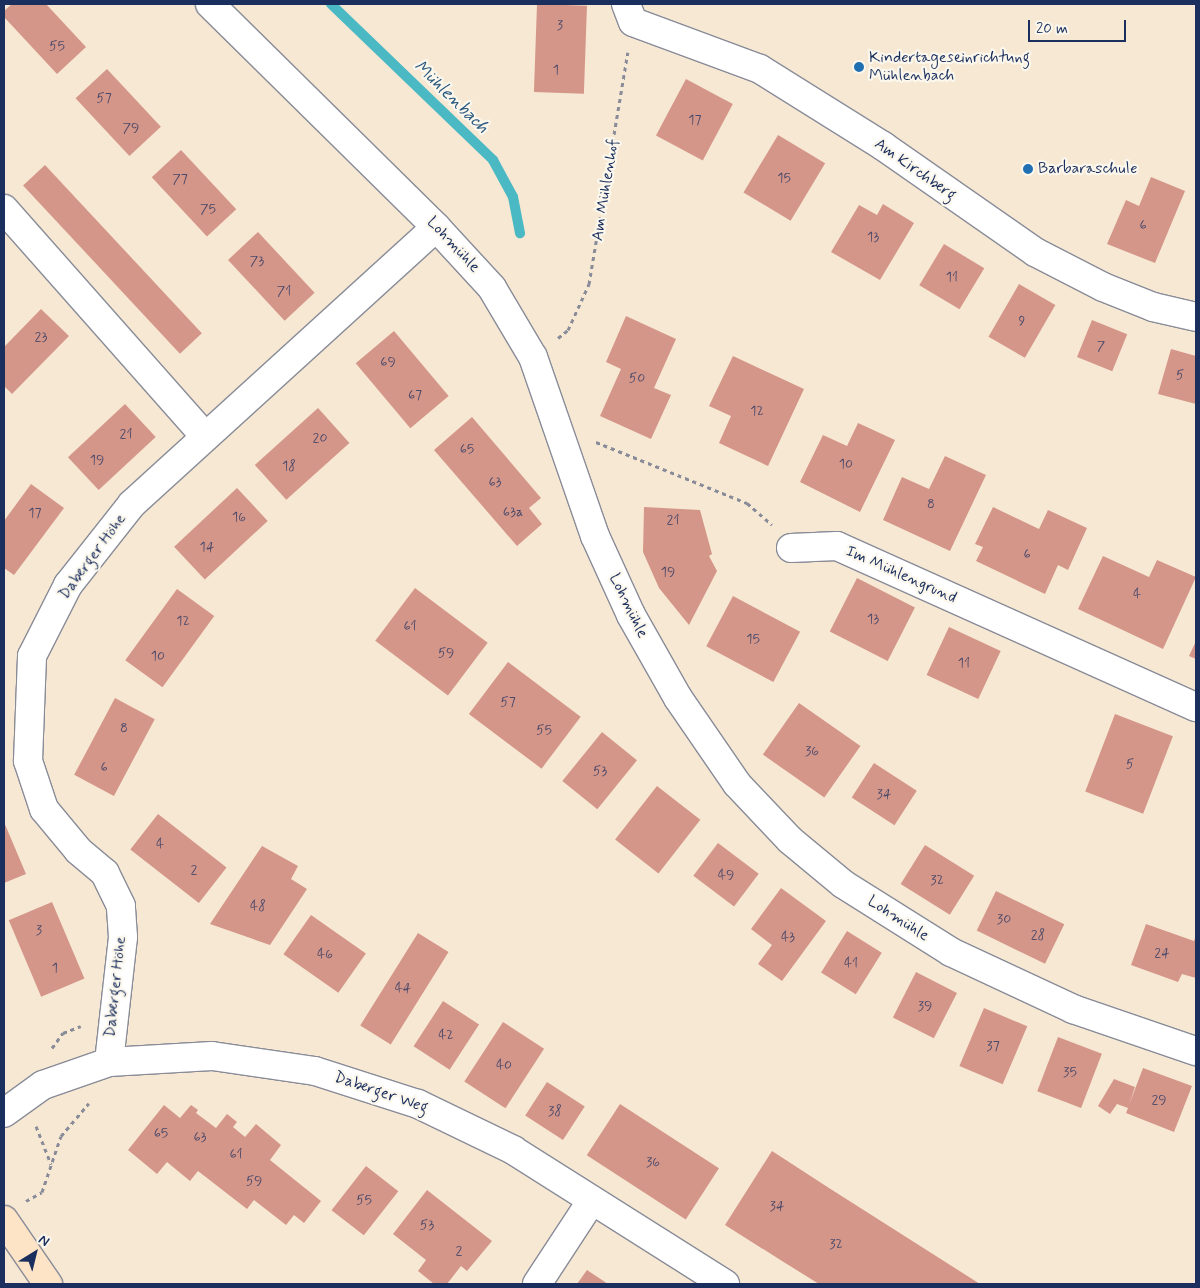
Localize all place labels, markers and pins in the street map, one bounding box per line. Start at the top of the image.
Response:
place label: Kindertageseinrichtung Mühlenbach [869,48,1030,86]
marker: Kindertageseinrichtung Mühlenbach [853,61,865,73]
place label: Barbaraschule [1038,159,1137,179]
marker: Barbaraschule [1022,163,1034,175]

